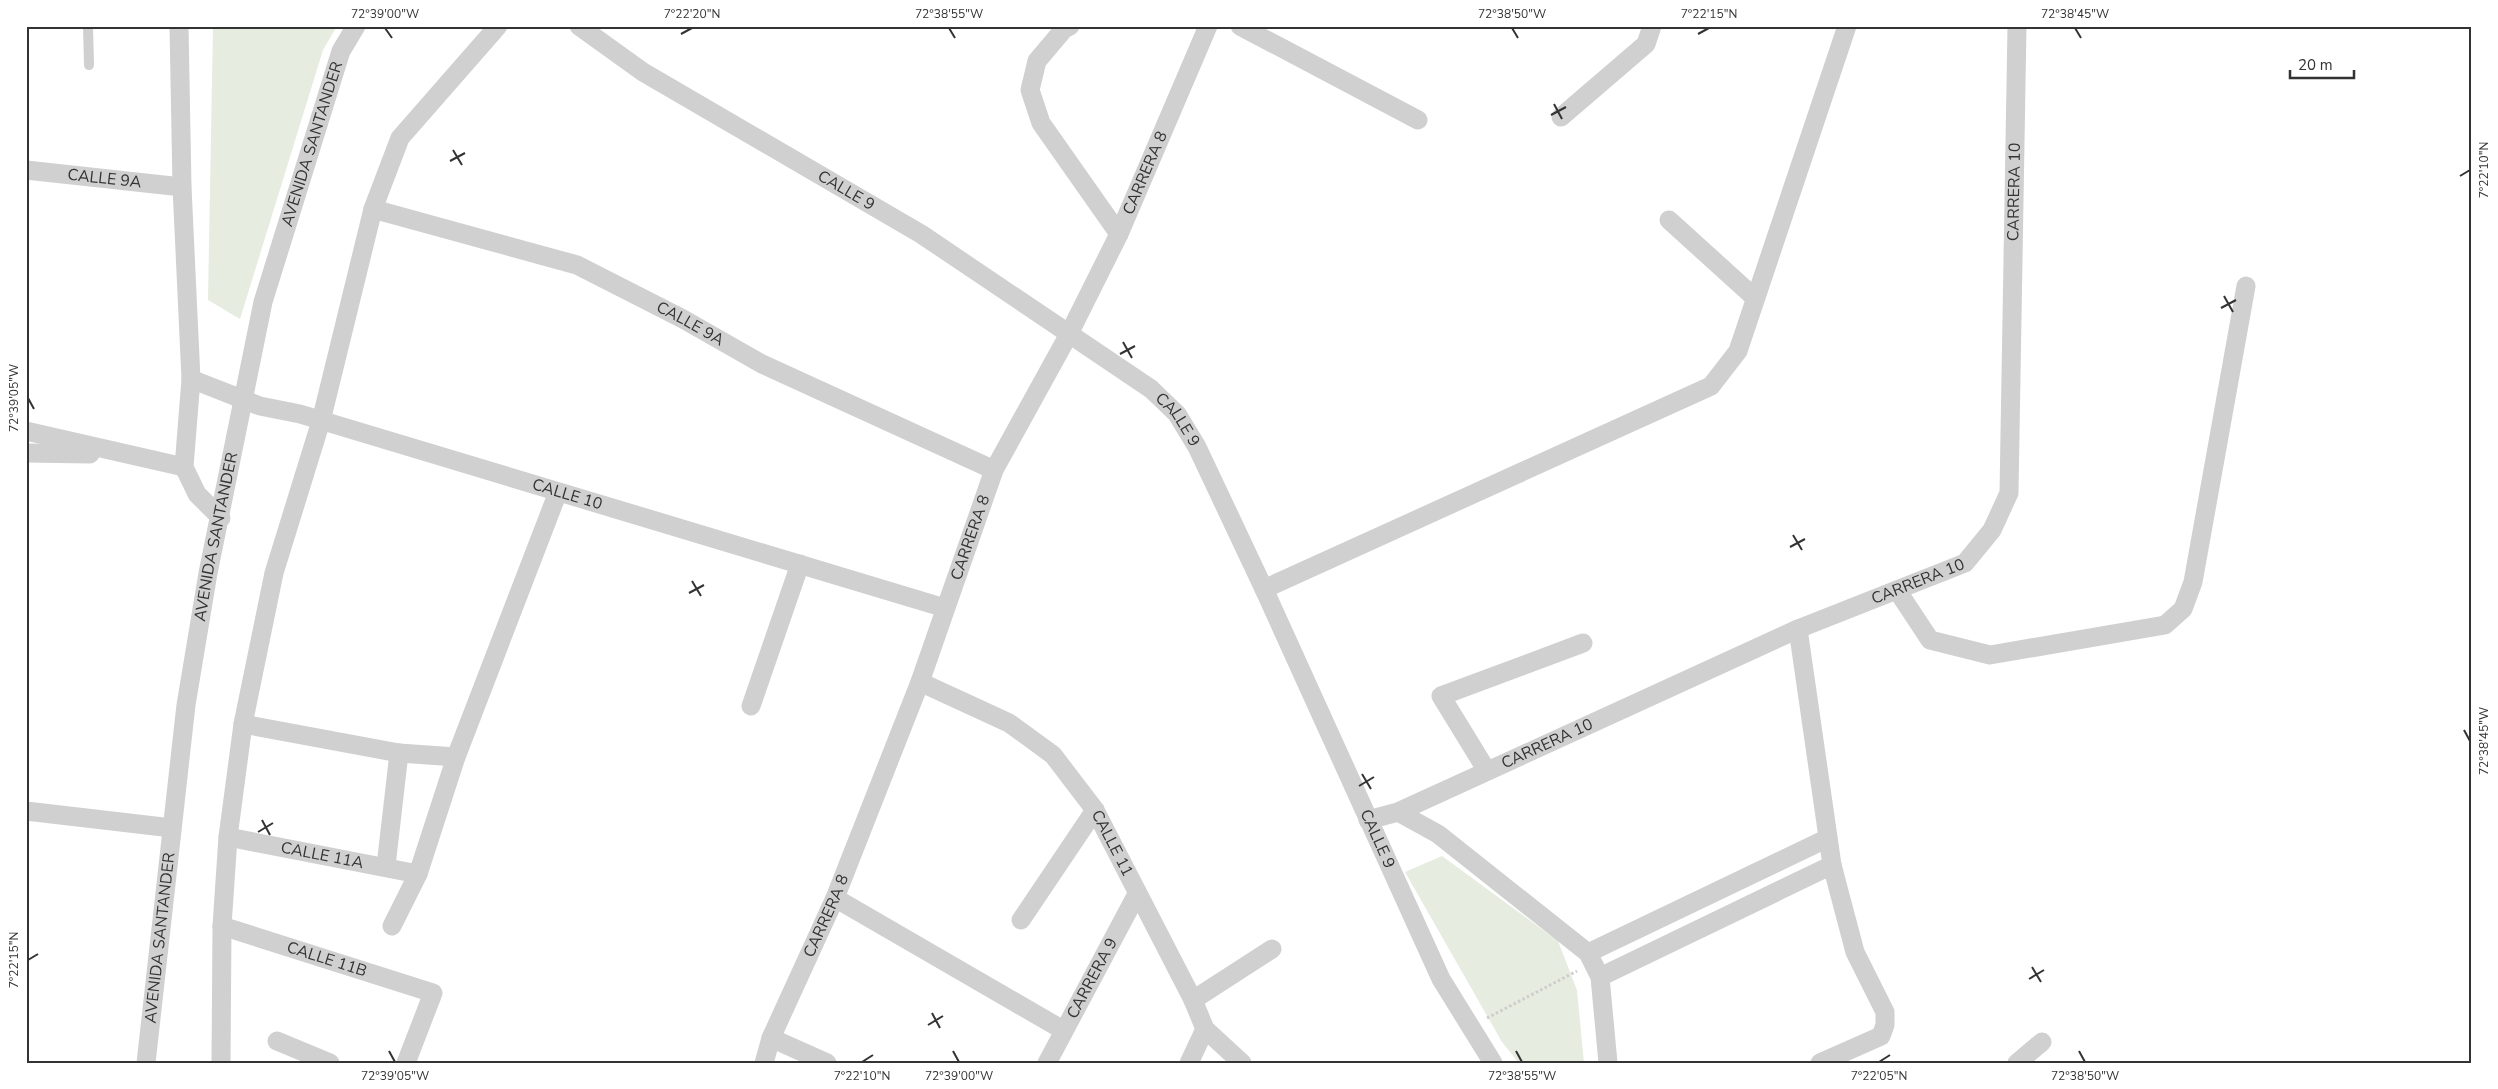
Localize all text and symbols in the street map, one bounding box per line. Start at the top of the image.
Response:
text: 72°39'00"W [351,6,419,22]
text: 7°22'20"N [664,6,720,22]
text: 72°38'55"W [915,6,983,22]
text: 72°38'50"W [1478,6,1546,22]
text: 7°22'15"N [1681,6,1737,22]
text: 72°38'45"W [2041,6,2109,22]
scale bar [2290,48,2354,80]
text: 20 m [2298,55,2333,75]
street label: AVENIDA SANTANDER [276,58,348,229]
street label: CARRERA 8 [1117,128,1173,218]
street label: CARRERA 10 [2002,142,2026,241]
text: 7°22'10"N [2476,142,2492,198]
street label: CALLE 9A [66,164,143,194]
street label: CALLE 9 [814,165,879,216]
street label: CALLE 9A [652,296,728,351]
text: 72°39'05"W [6,364,22,432]
street label: CALLE 9 [1150,388,1205,451]
street label: AVENIDA SANTANDER [189,450,243,623]
street label: CALLE 10 [530,473,605,515]
street label: CARRERA 8 [945,492,995,583]
street label: CARRERA 10 [1868,553,1968,610]
text: 72°38'45"W [2476,707,2492,775]
street label: CARRERA 10 [1498,713,1596,774]
street label: CALLE 11 [1086,806,1138,880]
street label: CALLE 9 [1354,806,1400,872]
street label: CALLE 11A [279,837,366,874]
street label: AVENIDA SANTANDER [140,851,180,1024]
street label: CARRERA 8 [798,871,854,961]
text: 7°22'15"N [6,932,22,988]
street label: CARRERA 9 [1062,934,1123,1023]
street label: CALLE 11B [284,936,370,982]
text: 72°39'05"W [361,1068,429,1084]
text: 7°22'10"N [834,1068,890,1084]
text: 72°39'00"W [925,1068,993,1084]
text: 72°38'55"W [1488,1068,1556,1084]
text: 7°22'05"N [1851,1068,1907,1084]
text: 72°38'50"W [2051,1068,2119,1084]

